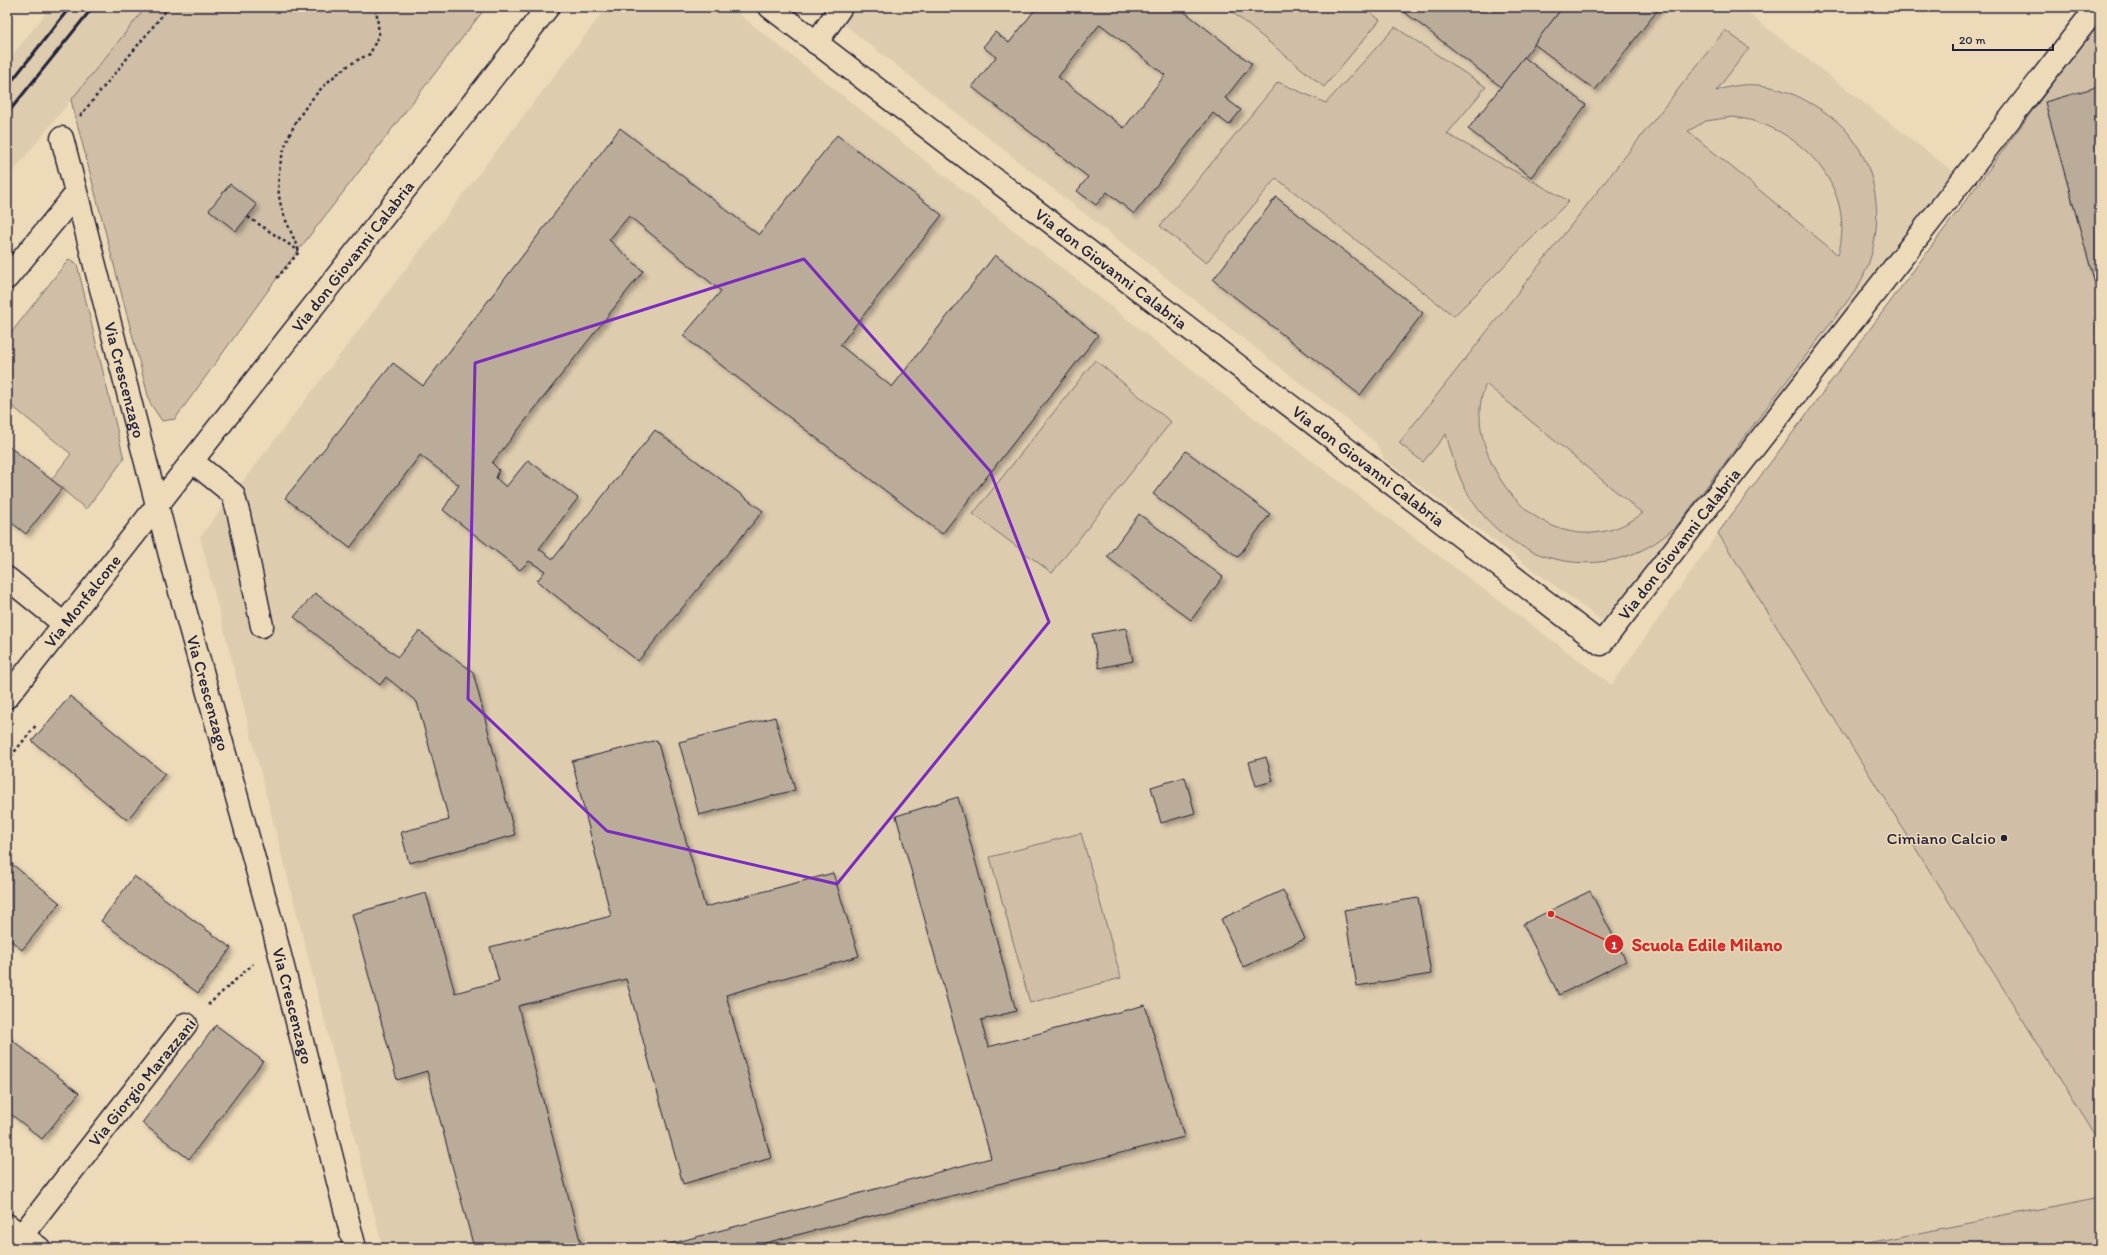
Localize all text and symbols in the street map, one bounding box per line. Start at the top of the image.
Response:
scale bar [1953,26,2053,52]
text: 20 m [1959,33,1986,47]
street label: Via don Giovanni Calabria [287,177,418,336]
street label: Via don Giovanni Calabria [1031,204,1191,333]
street label: Via Crescenzago [100,320,149,440]
street label: Via don Giovanni Calabria [1288,401,1449,530]
street label: Via don Giovanni Calabria [1614,464,1744,624]
street label: Via Monfalcone [40,551,125,651]
street label: Via Crescenzago [183,633,234,753]
place label: Cimiano Calcio [1887,828,1996,848]
marker: Cimiano Calcio [1999,833,2009,843]
callout: Scuola Edile Milano [1604,929,1790,959]
text: Scuola Edile Milano [1632,934,1782,956]
text: 1 [1611,938,1617,952]
street label: Via Crescenzago [268,946,317,1066]
street label: Via Giorgio Marazzani [84,1014,200,1150]

